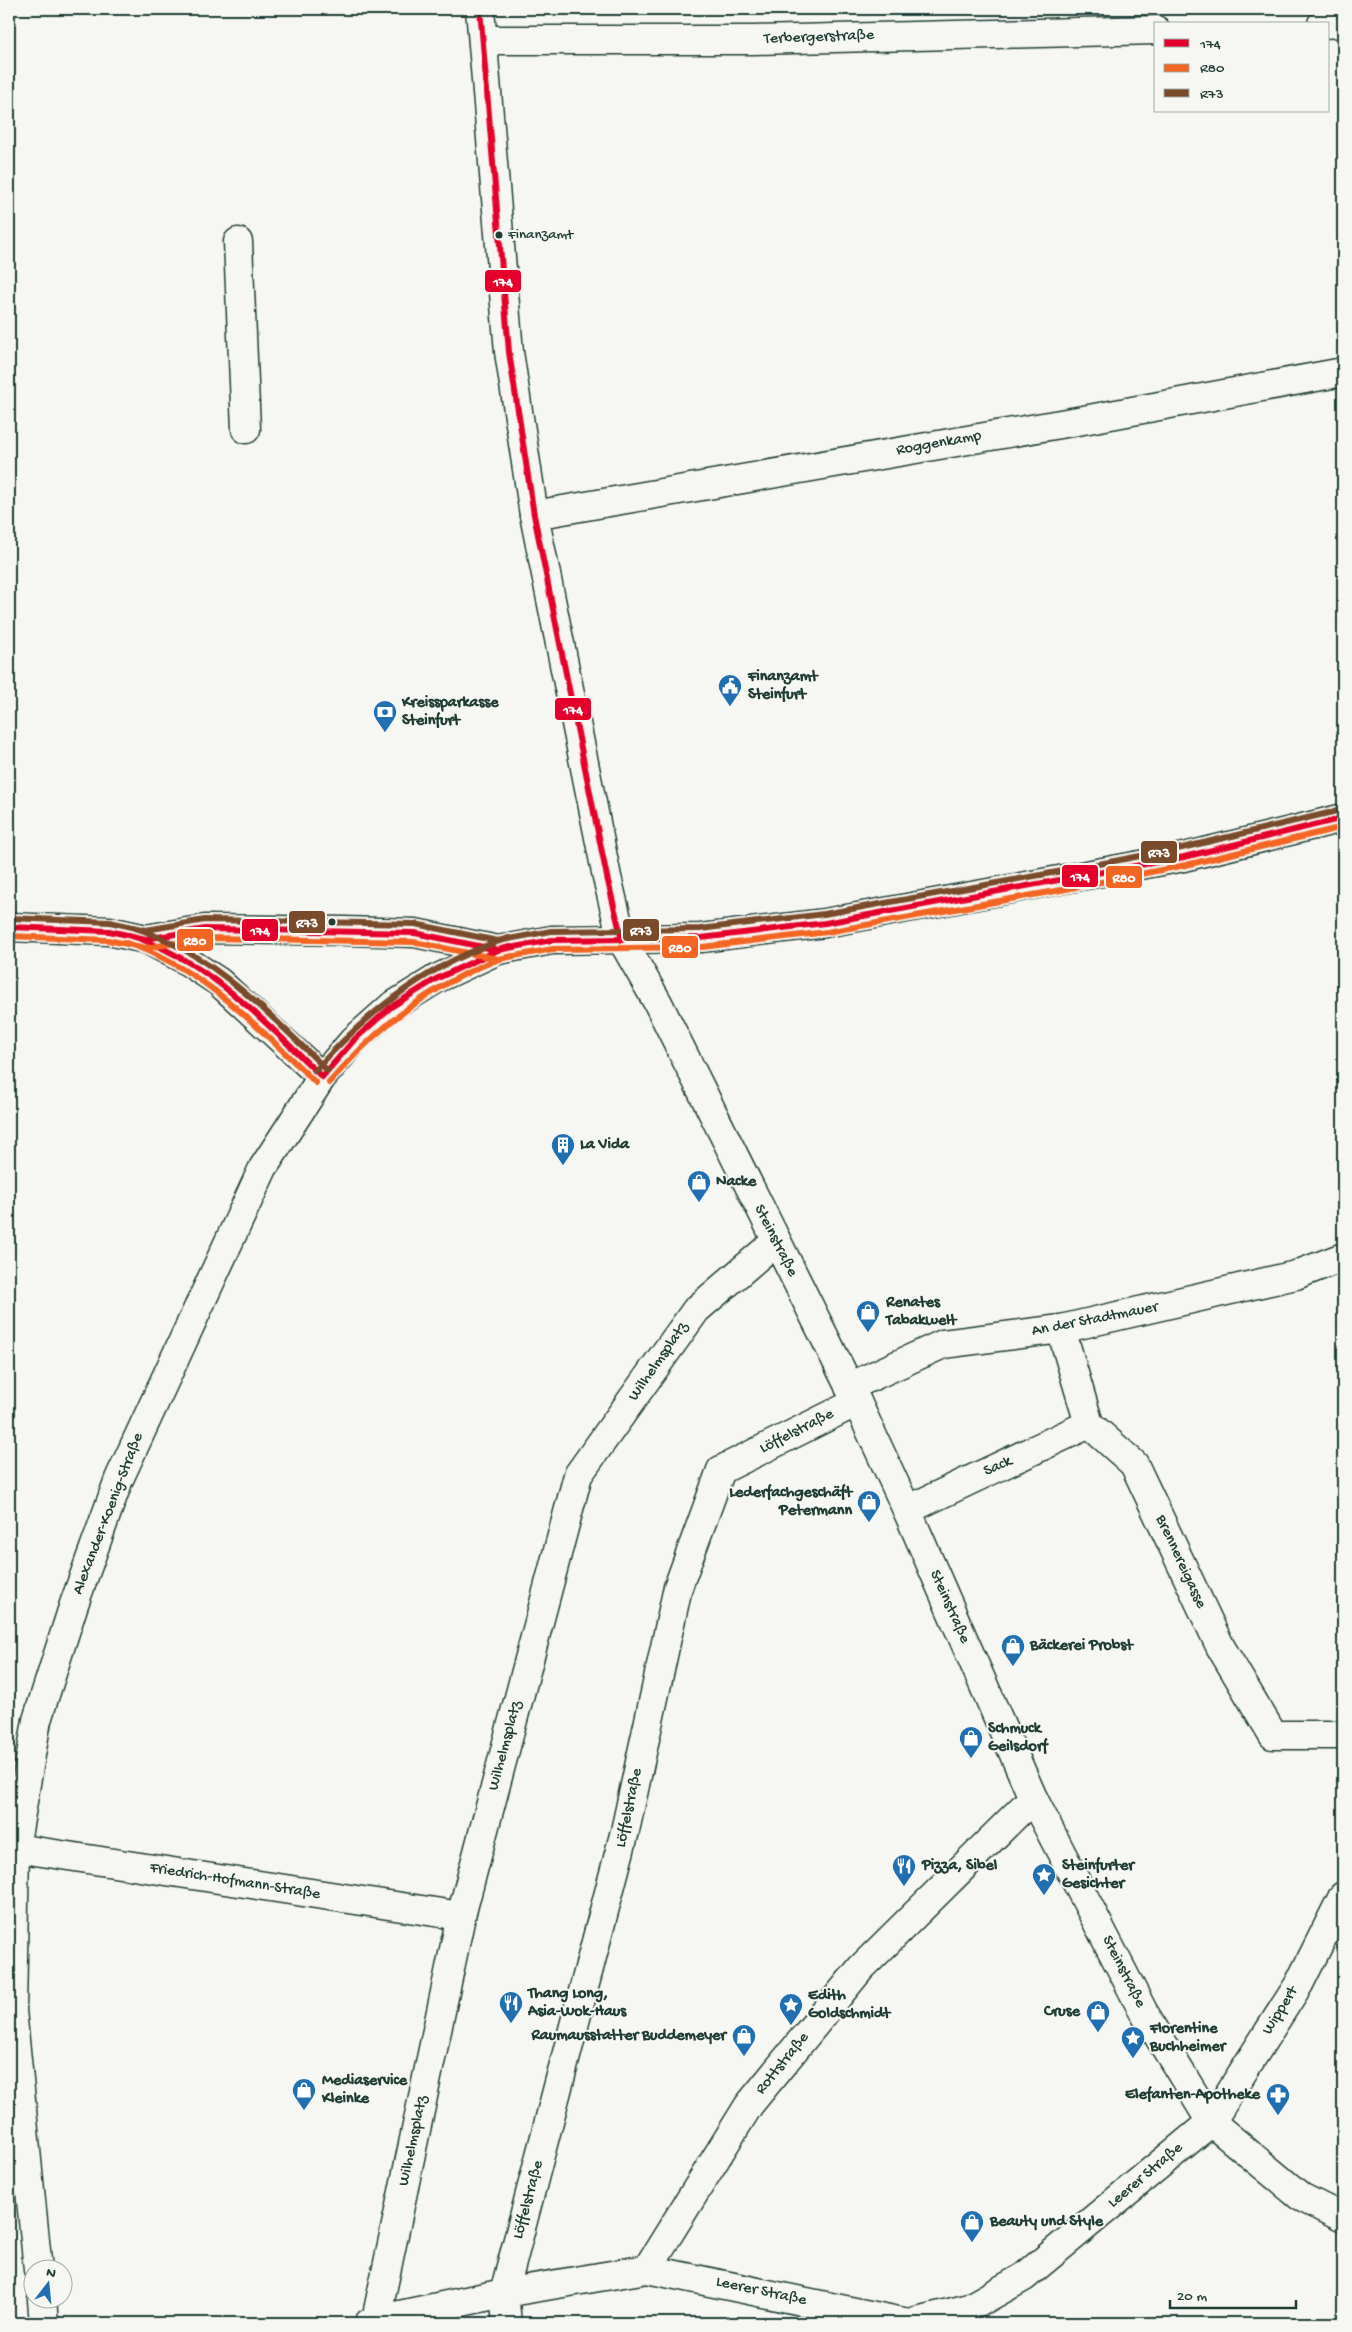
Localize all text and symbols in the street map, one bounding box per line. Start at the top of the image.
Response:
legend [1154,22,1330,112]
street label: Terbergerstraße [762,27,875,49]
text: 174 [1199,36,1221,54]
text: R80 [1200,60,1225,78]
text: R73 [1200,86,1224,104]
place label: Finanzamt [507,226,575,244]
marker: Finanzamt [494,230,504,240]
line badge: 174 [484,269,522,293]
text: 174 [492,275,513,292]
street label: Roggenkamp [895,427,983,461]
place label: Finanzamt Steinfurt [747,668,819,705]
public building icon: Finanzamt Steinfurt [717,673,743,707]
place label: Kreissparkasse Steinfurt [401,694,499,731]
line badge: 174 [554,697,592,721]
bank icon: Kreissparkasse Steinfurt [372,699,398,733]
text: 174 [562,703,583,720]
line badge: R73 [1140,840,1178,864]
text: R73 [1147,846,1170,863]
line badge: 174 [1061,864,1099,888]
line badge: R80 [1105,865,1143,889]
text: 174 [1069,870,1090,887]
text: R80 [1112,871,1136,888]
line badge: R73 [288,910,326,934]
text: R73 [295,916,318,933]
unlabelled marker [327,917,337,927]
line badge: 174 [241,918,279,942]
line badge: R73 [622,918,660,942]
text: 174 [249,924,270,941]
text: R73 [629,924,652,941]
line badge: R80 [176,928,214,952]
text: R80 [183,934,207,951]
line badge: R80 [661,935,699,959]
text: R80 [668,941,692,958]
building icon: La Vida [550,1132,576,1166]
place label: La Vida [580,1136,630,1155]
shop icon: Nacke [686,1169,712,1203]
place label: Nacke [716,1173,757,1192]
street label: Steinstraße [749,1202,802,1281]
place label: Renates Tabakwelt [884,1294,958,1331]
street label: An der Stadtmauer [1030,1298,1161,1342]
shop icon: Renates Tabakwelt [855,1299,881,1333]
street label: Wilhelmsplatz [625,1318,694,1405]
street label: Löffelstraße [757,1405,838,1459]
street label: Alexander-Koenig-Straße [69,1430,149,1597]
street label: Sack [981,1451,1017,1482]
place label: Lederfachgeschäft Petermann [729,1483,853,1521]
shop icon: Lederfachgeschäft Petermann [856,1489,882,1523]
street label: Brennereigasse [1150,1511,1210,1612]
street label: Steinstraße [924,1567,974,1647]
shop icon: Bäckerei Probst [1000,1633,1026,1667]
place label: Bäckerei Probst [1029,1637,1134,1656]
street label: Wilhelmsplatz [485,1698,527,1793]
place label: Schmuck Geilsdorf [988,1720,1050,1757]
shop icon: Schmuck Geilsdorf [958,1725,984,1759]
street label: Löffelstraße [612,1766,648,1849]
restaurant icon: Pizza, Sibel [891,1853,917,1887]
place label: Steinfurter Gesichter [1062,1856,1136,1894]
place label: Pizza, Sibel [921,1857,998,1876]
street label: Friedrich-Hofmann-Straße [147,1859,322,1905]
place icon: Steinfurter Gesichter [1031,1862,1057,1896]
street label: Steinstraße [1097,1933,1150,2012]
street label: Wippert [1259,1982,1304,2039]
place label: Thang Long, Asia-Wok-Haus [526,1985,627,2022]
place label: Edith Goldschmidt [808,1987,891,2024]
restaurant icon: Thang Long, Asia-Wok-Haus [498,1990,524,2024]
place icon: Edith Goldschmidt [778,1992,804,2026]
shop icon: Cruse [1085,1999,1111,2033]
place label: Cruse [1043,2003,1081,2022]
place label: Florentine Buchheimer [1149,2020,1228,2057]
shop icon: Raumausstatter Buddemeyer [731,2023,757,2057]
place icon: Florentine Buchheimer [1120,2025,1146,2059]
place label: Raumausstatter Buddemeyer [530,2027,728,2046]
street label: Rottstraße [752,2028,814,2099]
place label: Mediaservice Kleinke [321,2072,408,2109]
shop icon: Mediaservice Kleinke [291,2077,317,2111]
pharmacy icon: Elefanten-Apotheke [1265,2082,1291,2116]
place label: Elefanten-Apotheke [1125,2085,1261,2105]
street label: Wilhelmsplatz [395,2093,433,2188]
street label: Leerer Straße [1105,2139,1188,2213]
street label: Löffelstraße [509,2158,549,2241]
shop icon: Beauty und Style [959,2209,985,2243]
place label: Beauty und Style [989,2213,1104,2232]
north arrow [22,2260,72,2310]
text: N [44,2264,58,2283]
street label: Leerer Straße [714,2273,809,2311]
scale bar [1170,2277,1296,2309]
text: 20 m [1177,2288,1207,2306]

